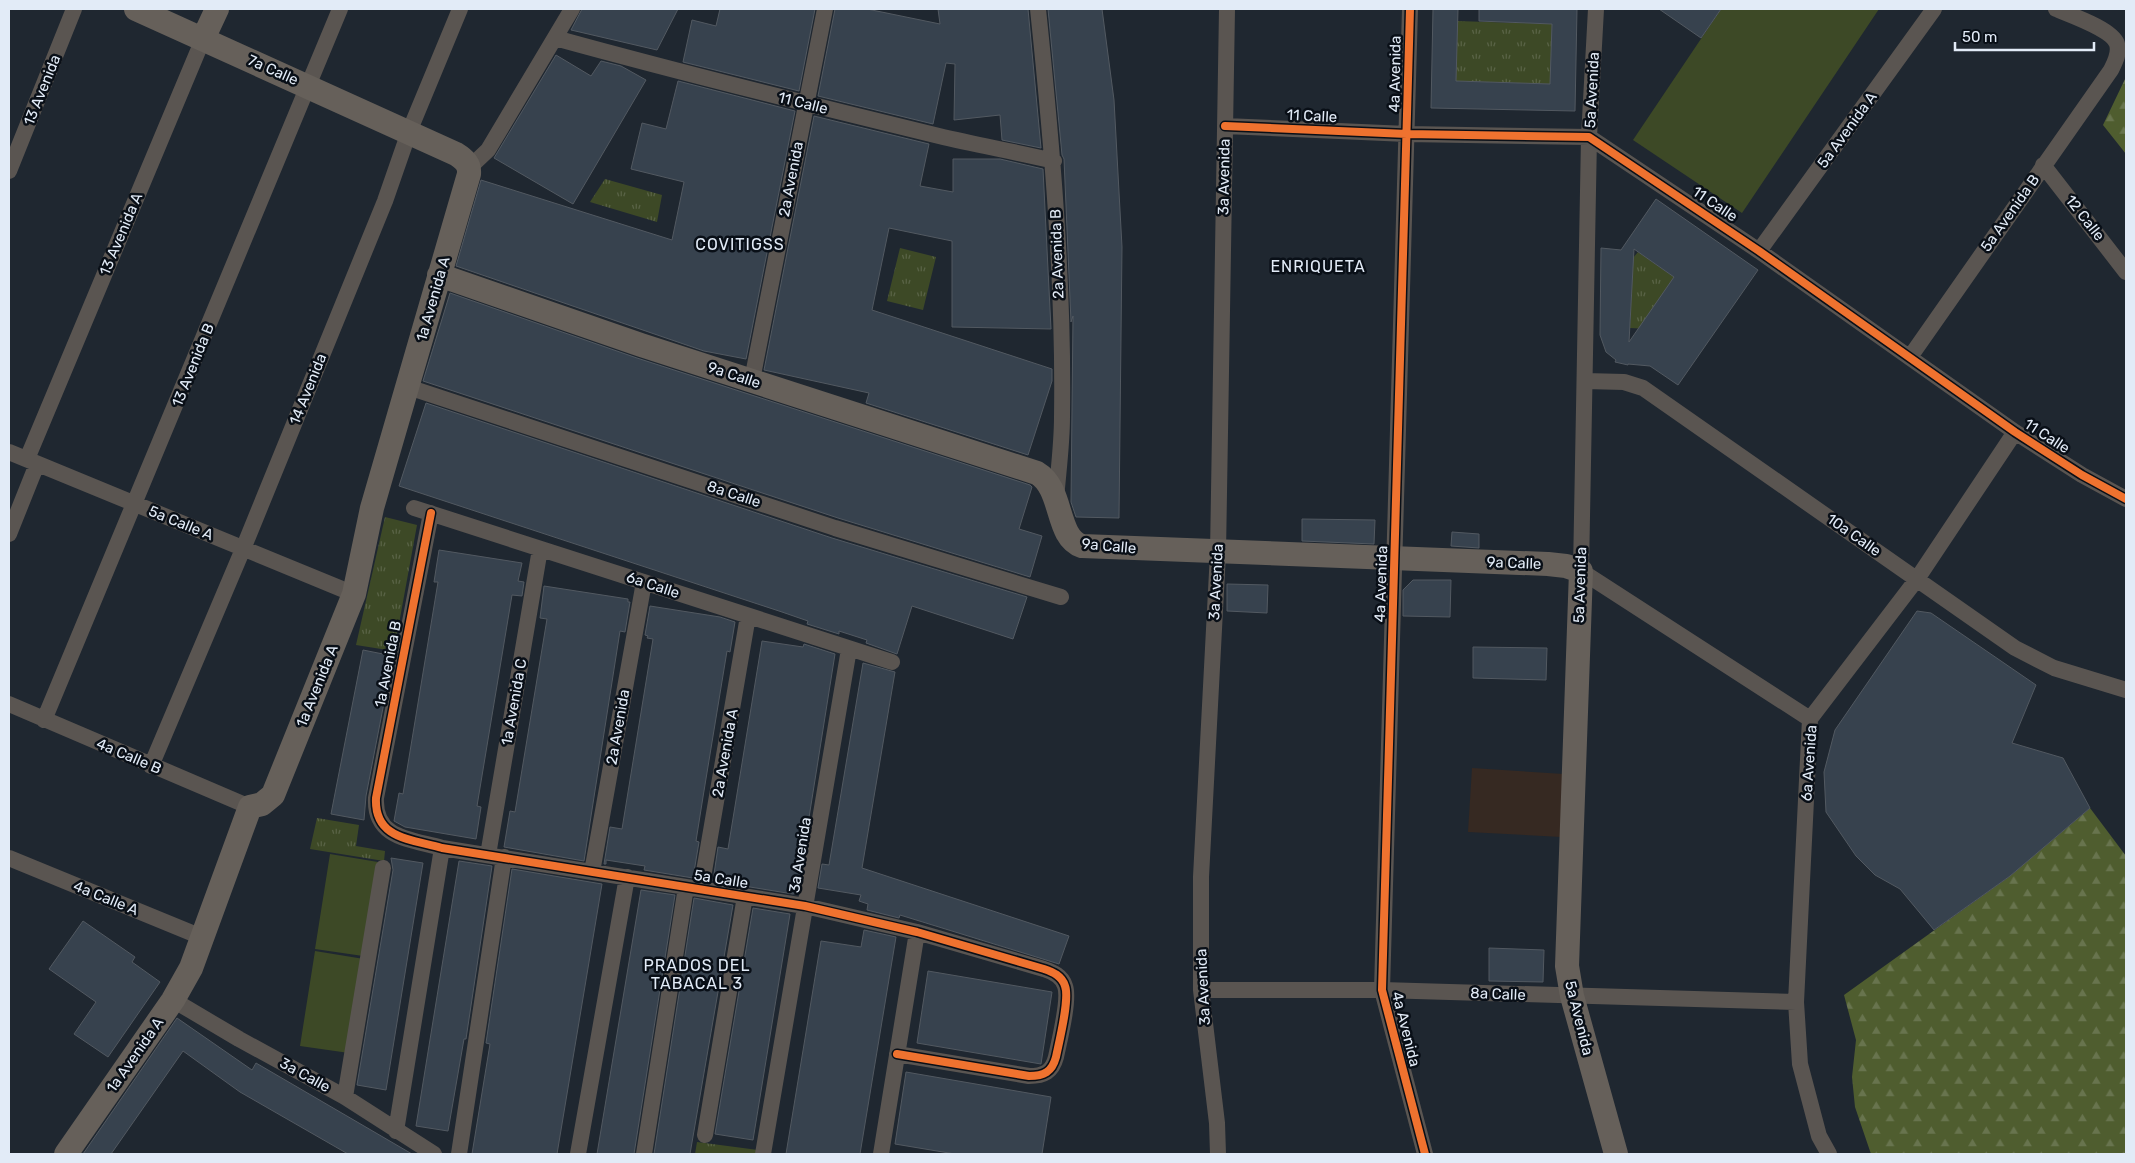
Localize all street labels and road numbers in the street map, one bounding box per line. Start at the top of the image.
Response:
street label: 4a Avenida [1385,35,1405,113]
street label: 7a Calle [245,51,301,89]
street label: 5a Avenida [1581,51,1603,129]
street label: 13 Avenida [20,52,64,128]
street label: 11 Calle [776,88,830,118]
street label: 5a Avenida A [1813,88,1881,172]
street label: 11 Calle [1286,106,1338,126]
street label: 3a Avenida [1214,139,1234,215]
street label: 2a Avenida [775,140,807,218]
street label: 5a Avenida B [1977,171,2043,255]
street label: 11 Calle [1689,182,1741,226]
street label: 13 Avenida A [96,190,146,278]
street label: 12 Calle [2062,192,2108,244]
street label: 2a Avenida B [1046,209,1068,299]
street label: 1a Avenida A [412,255,454,343]
street label: 13 Avenida B [168,321,218,409]
street label: 14 Avenida [286,351,330,427]
street label: 9a Calle [705,358,763,392]
street label: 11 Calle [2021,415,2073,457]
street label: 8a Calle [705,477,763,511]
street label: 5a Calle A [146,502,216,544]
street label: 10a Calle [1823,510,1885,560]
street label: 9a Calle [1081,535,1137,557]
street label: 3a Avenida [1205,543,1227,621]
street label: 4a Avenida [1371,545,1391,623]
street label: 5a Avenida [1570,546,1590,624]
street label: 9a Calle [1486,553,1542,573]
street label: 6a Calle [624,568,682,602]
street label: 1a Avenida B [371,619,405,709]
street label: 1a Avenida A [292,642,342,730]
street label: 1a Avenida C [498,657,530,747]
street label: 2a Avenida [603,688,633,766]
street label: 2a Avenida A [708,707,742,799]
street label: 6a Avenida [1797,724,1821,802]
street label: 4a Calle B [94,734,164,778]
street label: 3a Avenida [785,816,815,894]
street label: 5a Calle [693,866,749,892]
street label: 4a Calle A [71,877,141,919]
street label: 3a Avenida [1192,948,1214,1026]
street label: 5a Avenida [1561,979,1597,1057]
street label: 8a Calle [1470,984,1526,1004]
street label: 4a Avenida [1388,990,1424,1068]
street label: 1a Avenida A [103,1014,167,1096]
street label: 3a Calle [277,1054,333,1096]

